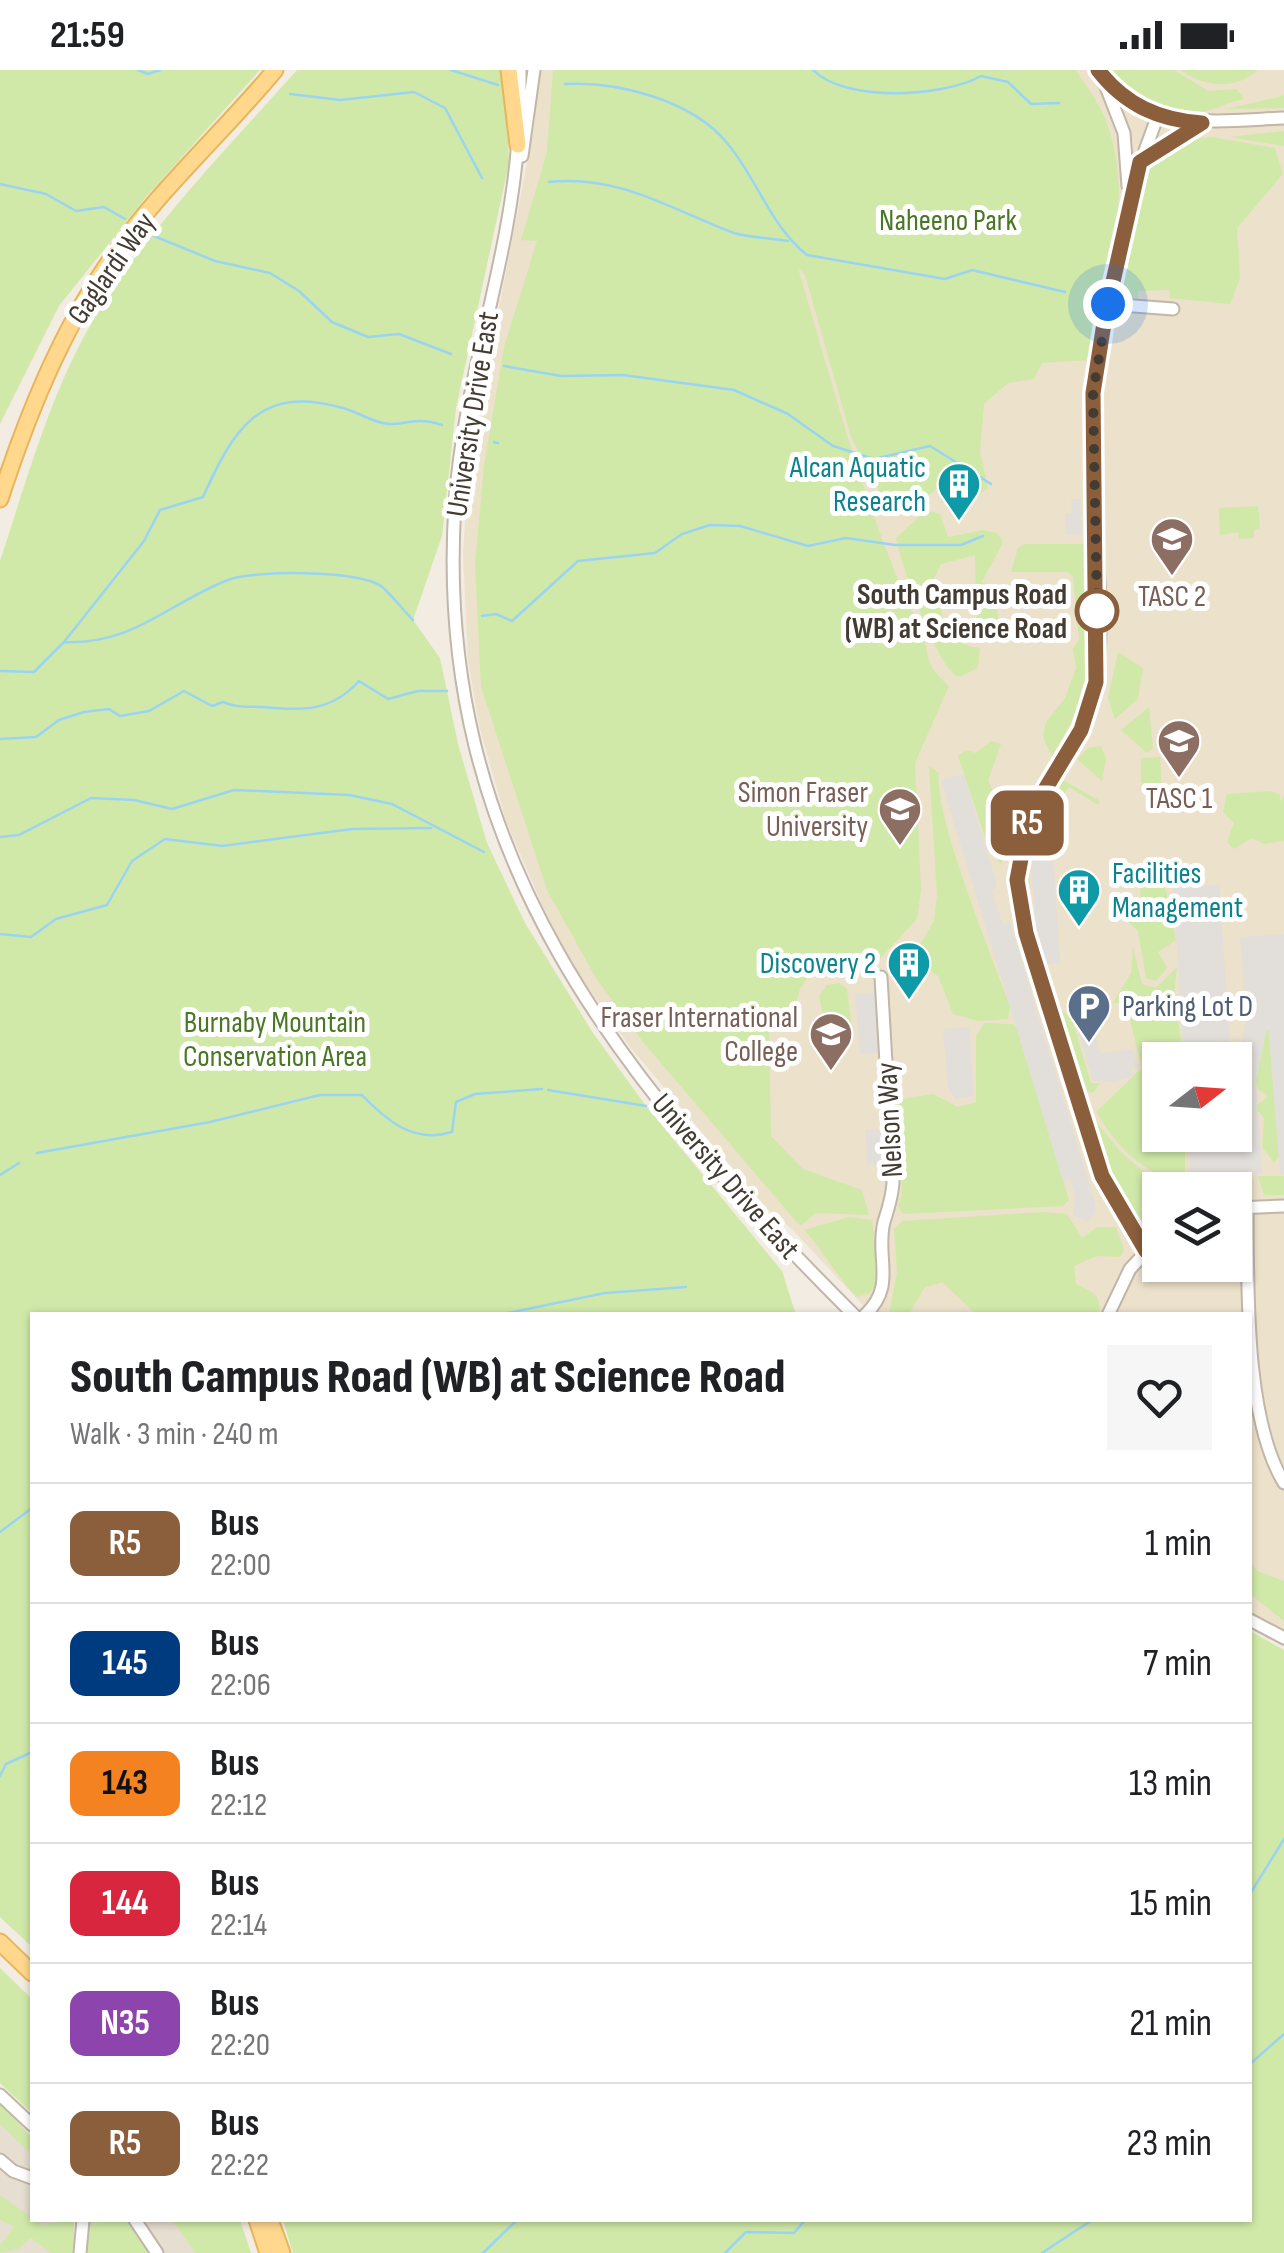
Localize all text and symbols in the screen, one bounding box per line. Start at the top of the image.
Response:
text: 21:59 [50,13,125,58]
park label: Naheeno Park [879,203,1017,239]
street label: Gaglardi Way [60,205,164,331]
your location [1083,279,1133,329]
street label: University Drive East [439,309,507,519]
place label: Alcan Aquatic Research [789,450,926,520]
building icon: Alcan Aquatic Research [936,461,982,522]
school or university icon: TASC 2 [1149,516,1195,577]
place label: South Campus Road (WB) at Science Road [845,577,1067,647]
place label: TASC 2 [1138,579,1206,615]
marker: South Campus Road (WB) at Science Road [1076,590,1118,632]
school or university icon: TASC 1 [1156,718,1202,779]
place label: Simon Fraser University [738,775,868,845]
place label: TASC 1 [1146,781,1213,817]
school or university icon: Simon Fraser University [877,786,923,847]
line badge: R5 [982,790,1072,856]
text: R5 [1011,802,1043,845]
place label: Facilities Management [1112,856,1243,926]
building icon: Facilities Management [1056,867,1102,928]
building icon: Discovery 2 [886,940,932,1001]
place label: Discovery 2 [760,946,876,982]
parking icon: Parking Lot D [1066,983,1112,1044]
place label: Parking Lot D [1122,989,1253,1025]
place label: Fraser International College [601,1000,798,1070]
park label: Burnaby Mountain Conservation Area [183,1005,367,1075]
school or university icon: Fraser International College [808,1011,854,1072]
north arrow [1142,1042,1252,1152]
map controls [1142,1042,1252,1282]
street label: Nelson Way [869,1061,911,1179]
street label: University Drive East [644,1087,807,1267]
button: layers [1142,1172,1252,1282]
button: heart [1107,1345,1212,1450]
text: South Campus Road (WB) at Science Road [70,1349,785,1406]
text: Walk · 3 min · 240 m [70,1415,279,1454]
text: Bus [210,1501,259,1546]
text: 1 min [1145,1521,1212,1566]
text: R5 [109,1522,141,1565]
text: 22:00 [210,1546,271,1585]
text: Bus [210,1621,259,1666]
text: 7 min [1143,1641,1212,1686]
text: 145 [102,1642,148,1685]
text: 22:06 [210,1666,271,1705]
text: Bus [210,1741,259,1786]
text: 13 min [1129,1761,1212,1806]
text: 143 [102,1762,148,1805]
text: 22:12 [210,1786,267,1825]
text: Bus [210,1861,259,1906]
text: 15 min [1130,1881,1212,1926]
text: 144 [102,1882,148,1925]
text: 22:14 [210,1906,267,1945]
text: Bus [210,1981,259,2026]
text: 21 min [1129,2001,1212,2046]
text: N35 [100,2002,150,2045]
text: 22:20 [210,2026,270,2065]
text: Bus [210,2101,259,2146]
text: 23 min [1127,2121,1212,2166]
text: R5 [109,2122,141,2165]
text: 22:22 [210,2146,269,2185]

